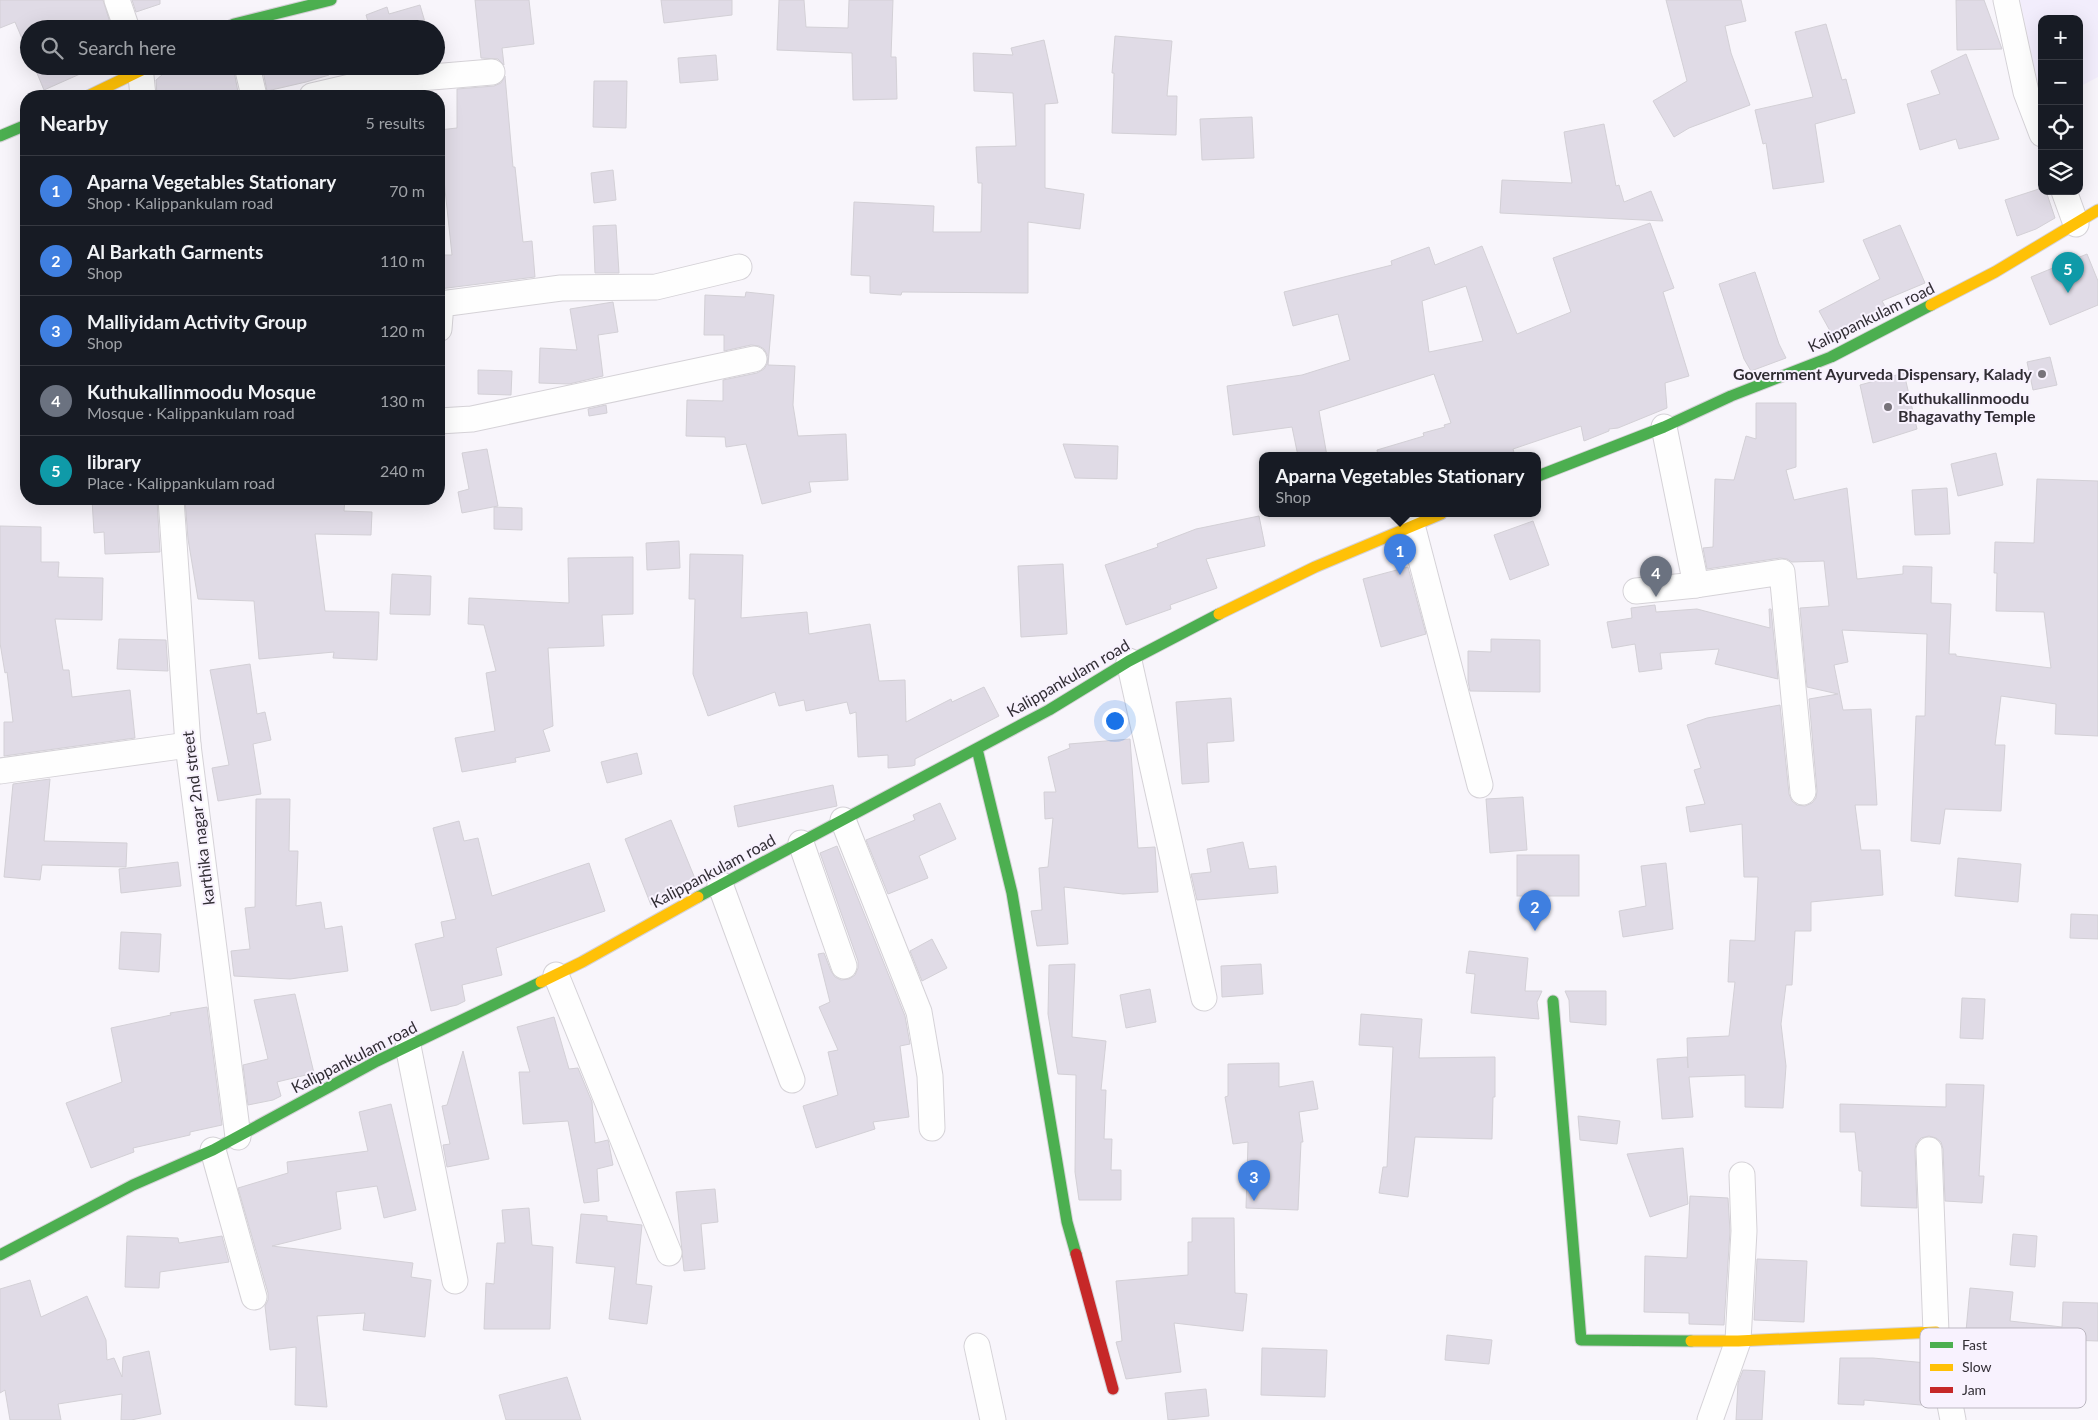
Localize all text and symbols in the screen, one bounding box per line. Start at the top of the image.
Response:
map controls [2038,15,2083,195]
button: + [2038,15,2083,60]
search box [20,20,445,75]
icon: search [38,34,66,62]
text: Search here [78,36,176,59]
button: − [2038,60,2083,105]
button: locate [2038,105,2083,150]
text: Nearby [40,110,108,135]
text: 5 results [365,113,425,132]
button: layers [2038,150,2083,195]
text: Aparna Vegetables Stationary [87,170,336,193]
text: 1 [51,181,61,200]
text: 70 m [389,181,425,200]
text: Shop · Kalippankulam road [87,193,273,212]
text: Al Barkath Garments [87,240,263,263]
text: 2 [51,251,61,270]
text: 110 m [380,251,425,270]
pin: 5 [2052,252,2084,293]
text: Shop [87,263,123,282]
street label: Kalippankulam road [1804,278,1937,355]
text: Malliyidam Activity Group [87,310,307,333]
text: 3 [51,321,61,340]
text: 120 m [380,321,425,340]
text: Shop [87,333,123,352]
place label: Government Ayurveda Dispensary, Kalady [1733,364,2033,383]
marker: Government Ayurveda Dispensary, Kalady [2036,368,2048,380]
text: Kuthukallinmoodu Mosque [87,380,316,403]
place label: Kuthukallinmoodu Bhagavathy Temple [1898,388,2036,425]
text: 4 [51,391,61,410]
text: 130 m [380,391,425,410]
marker: Kuthukallinmoodu Bhagavathy Temple [1882,401,1894,413]
text: Mosque · Kalippankulam road [87,403,295,422]
text: library [87,450,141,473]
popup [1259,452,1541,517]
text: 5 [51,461,61,480]
text: 240 m [380,461,425,480]
text: Aparna Vegetables Stationary [1275,464,1525,487]
text: Place · Kalippankulam road [87,473,275,492]
text: Shop [1275,487,1311,506]
pin: 1 [1384,534,1416,575]
pin: 4 [1640,556,1672,597]
street label: Kalippankulam road [1003,635,1132,720]
your location [1102,708,1128,734]
street label: karthika nagar 2nd street [177,730,218,906]
street label: Kalippankulam road [647,830,778,911]
pin: 2 [1519,890,1551,931]
street label: Kalippankulam road [288,1017,420,1096]
pin: 3 [1238,1160,1270,1201]
legend [1920,1328,2086,1408]
text: Fast [1962,1336,1987,1353]
text: Slow [1962,1358,1992,1375]
text: Jam [1962,1381,1986,1398]

